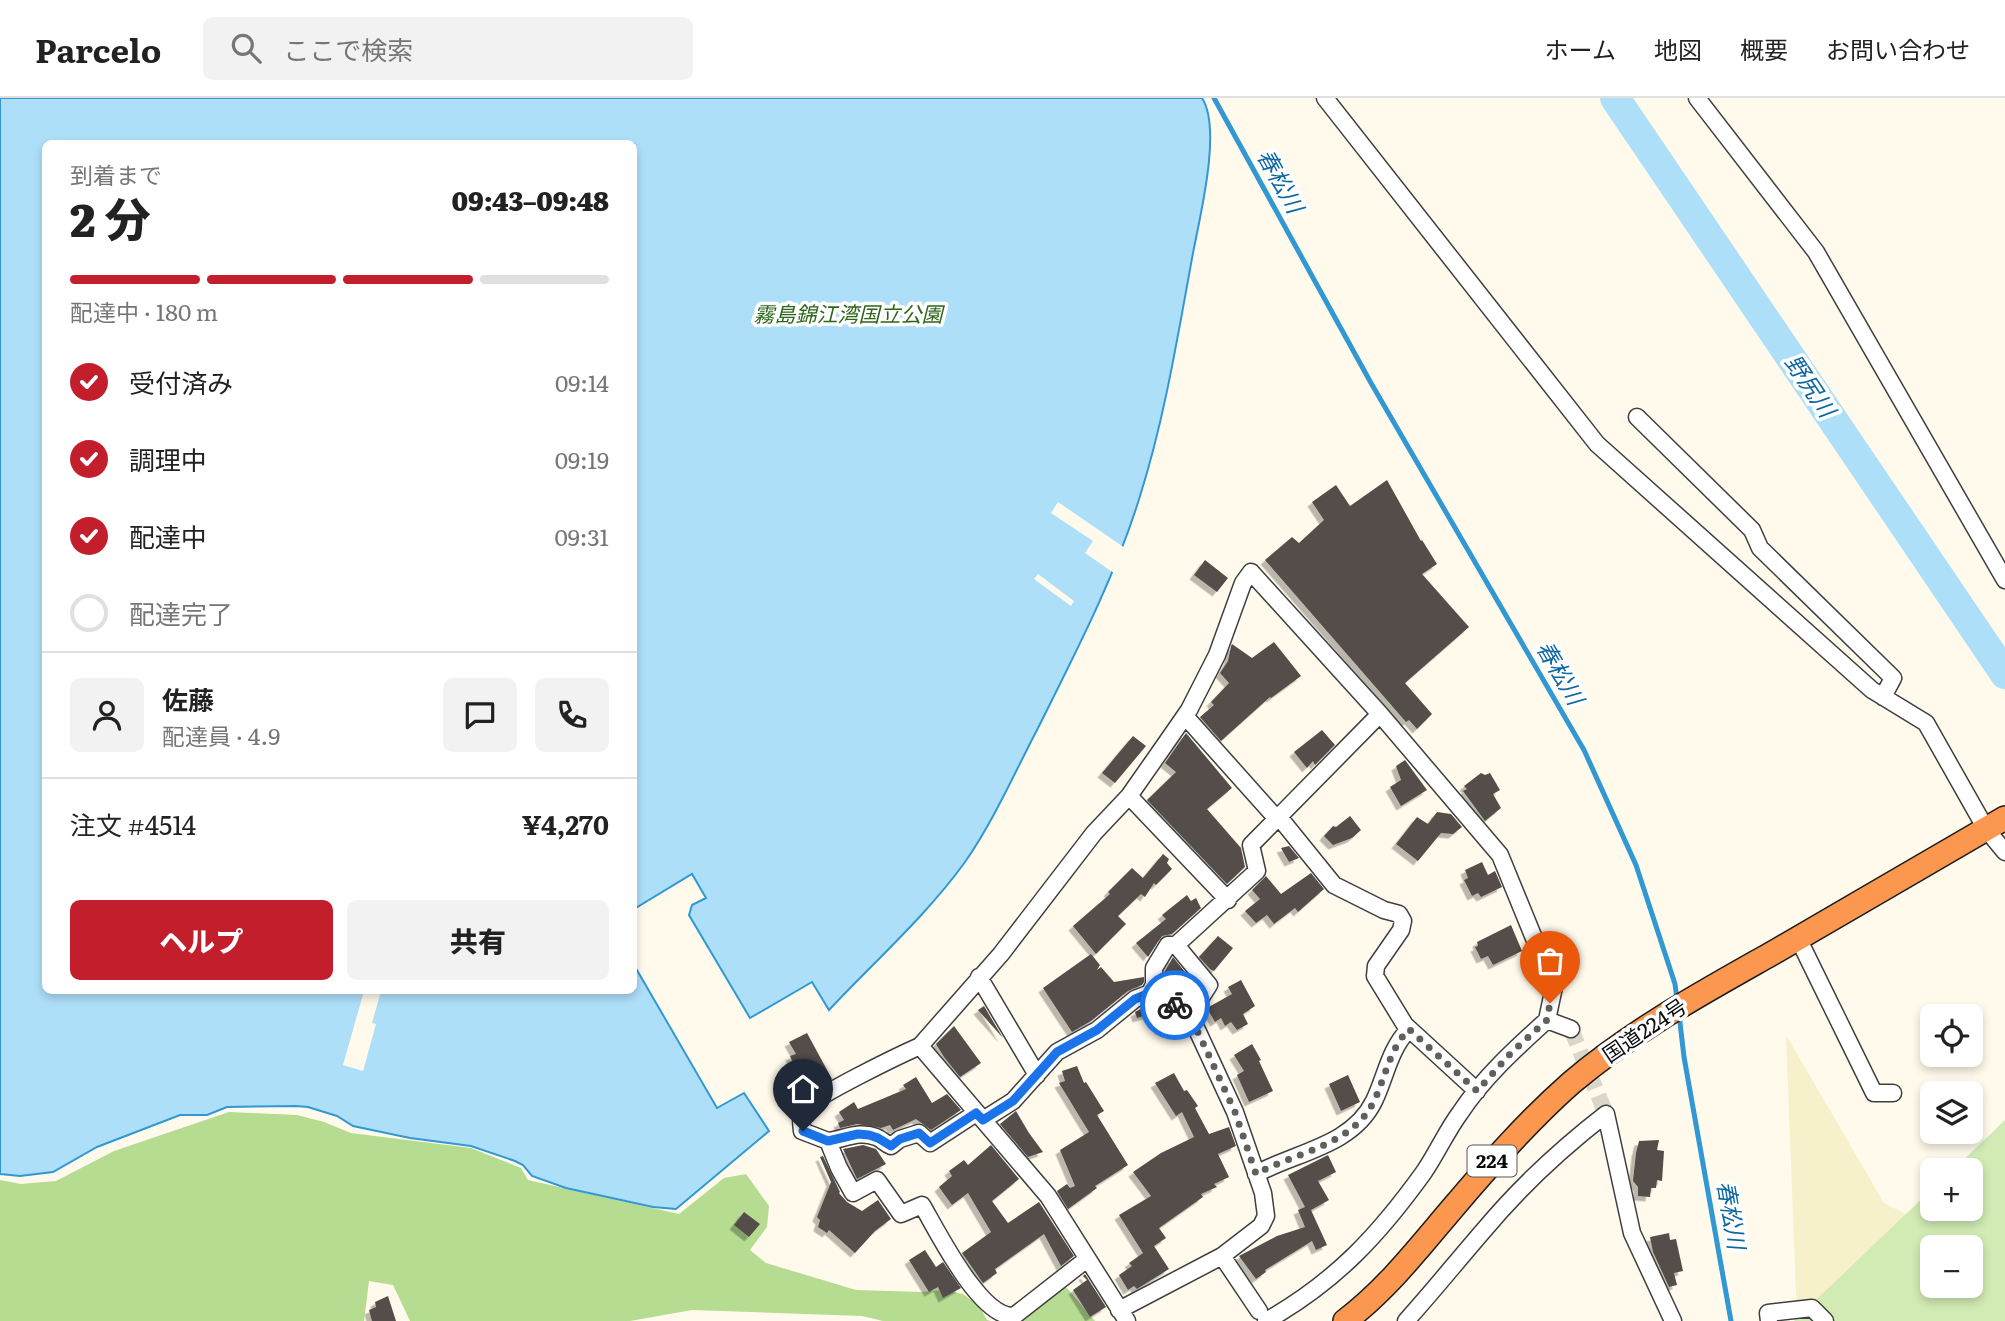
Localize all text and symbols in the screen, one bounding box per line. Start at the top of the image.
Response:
search box [203,17,693,80]
text: Parcelo [35,24,161,73]
icon: search [227,29,265,67]
text: ここで検索 [283,29,413,68]
text: ホーム [1545,31,1616,66]
text: 地図 [1654,31,1702,66]
text: 概要 [1740,31,1788,66]
text: お問い合わせ [1826,31,1970,66]
water label: 春松川 [1250,142,1315,221]
text: 到着まで [70,157,162,191]
text: 09:43–09:48 [452,180,609,219]
text: 2 分 [70,183,151,251]
text: 配達中 · 180 m [70,294,218,328]
park label: 霧島錦江湾国立公園 [754,297,945,328]
water label: 野尻川 [1778,347,1847,425]
text: 受付済み [129,362,233,401]
icon: check [70,363,108,401]
text: 09:14 [555,365,609,399]
text: 調理中 [129,439,207,478]
icon: check [70,440,108,478]
text: 09:19 [555,442,609,476]
text: 配達中 [129,516,207,555]
icon: check [70,517,108,555]
text: 09:31 [554,519,609,553]
text: 配達完了 [129,593,233,632]
water label: 春松川 [1530,634,1595,713]
button: person [70,678,144,752]
button: chat [443,678,517,752]
button: phone [535,678,609,752]
text: 佐藤 [162,679,214,718]
text: 配達員 · 4.9 [162,718,280,752]
text: 注文 #4514 [70,804,196,843]
text: ¥4,270 [522,804,609,843]
button: ヘルプ [70,900,333,980]
button: 共有 [347,900,609,980]
pin [1520,931,1580,1003]
icon: bag [1531,942,1569,980]
courier [1140,970,1210,1040]
icon: bike [1156,986,1194,1024]
street label: 国道224号 [1595,989,1692,1069]
map controls [1920,1004,1983,1298]
button: locate [1920,1004,1983,1067]
pin [773,1059,833,1131]
icon: home [784,1070,822,1108]
button: layers [1920,1081,1983,1144]
road number: 224 [1468,1146,1516,1176]
button: + [1920,1158,1983,1221]
water label: 春松川 [1710,1178,1756,1255]
button: − [1920,1235,1983,1298]

